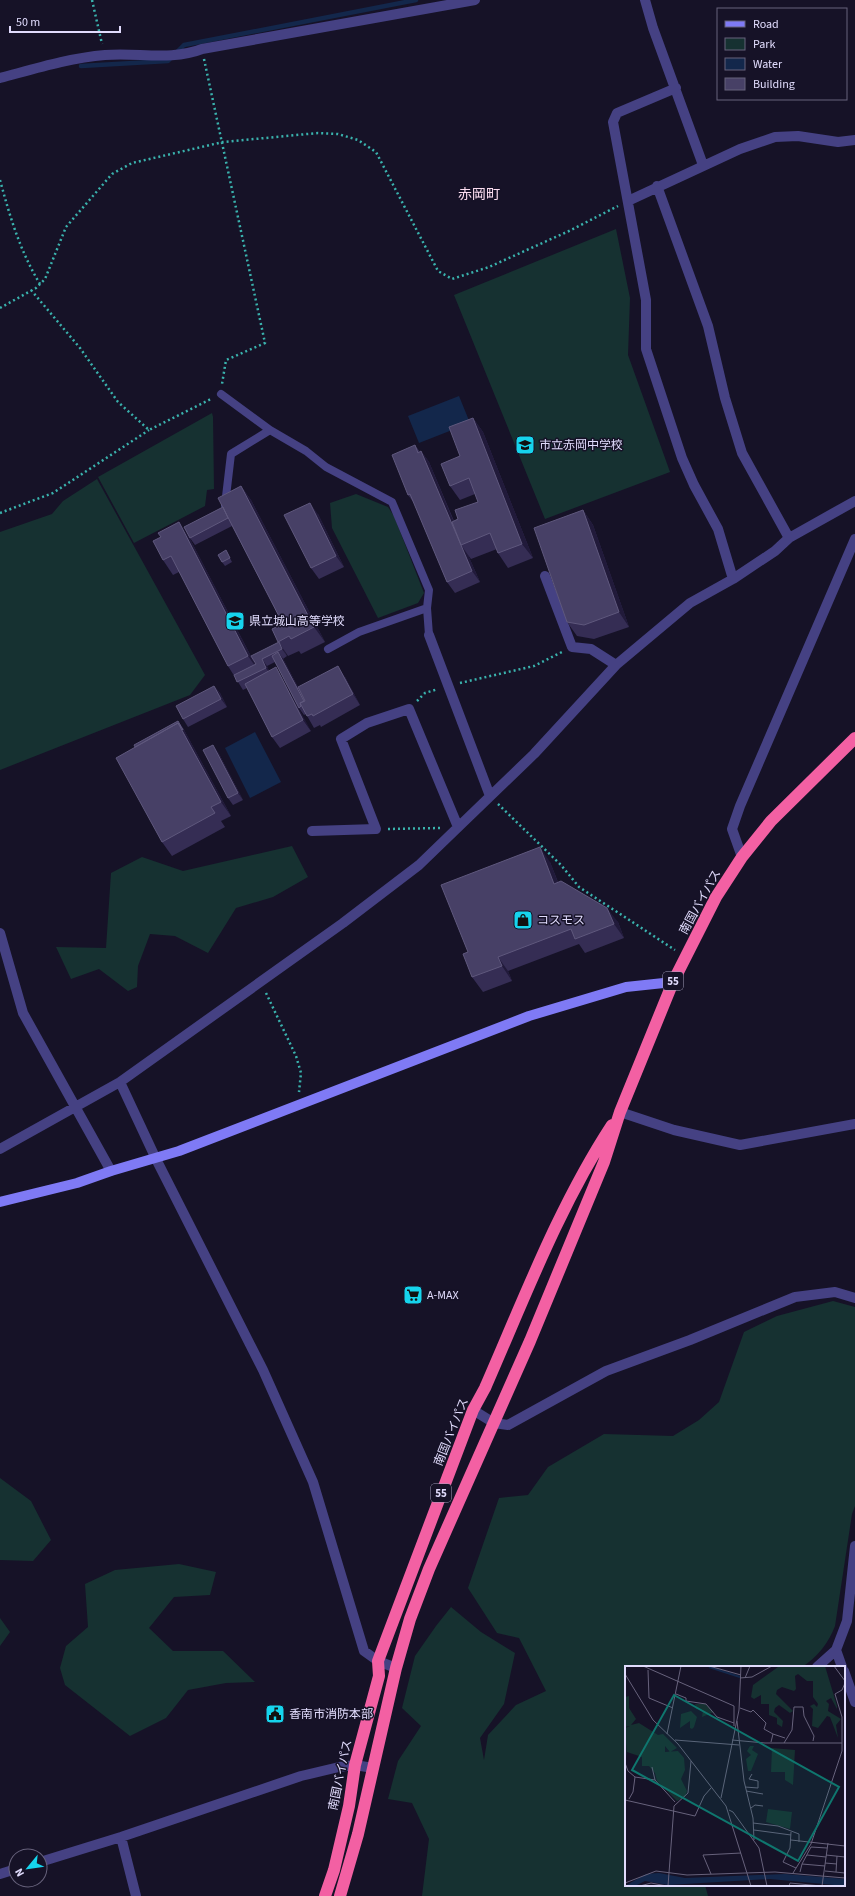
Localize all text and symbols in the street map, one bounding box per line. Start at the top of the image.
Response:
scale bar [10,8,120,34]
legend [717,8,847,100]
text: 50 m [16,14,40,31]
text: Road [753,16,779,33]
text: Park [753,36,775,53]
text: Water [753,56,783,73]
text: Building [753,76,795,93]
district label: 赤岡町 [458,185,500,205]
school or university icon: 市立赤岡中学校 [514,434,536,456]
place label: 市立赤岡中学校 [539,437,623,454]
school or university icon: 県立城山高等学校 [224,610,246,632]
place label: 県立城山高等学校 [249,613,345,630]
street label: 南国バイパス [676,867,725,938]
shop icon: コスモス [512,909,534,931]
place label: コスモス [537,912,585,929]
road number: 55 [663,972,683,990]
supermarket icon: A-MAX [402,1284,424,1306]
place label: A-MAX [427,1287,459,1304]
street label: 南国バイパス [430,1396,473,1469]
road number: 55 [431,1484,451,1502]
inset map [625,1666,845,1886]
public building icon: 香南市消防本部 [264,1703,286,1725]
place label: 香南市消防本部 [289,1706,373,1723]
street label: 南国バイパス [325,1738,356,1812]
north arrow [8,1848,48,1888]
text: N [11,1866,28,1879]

